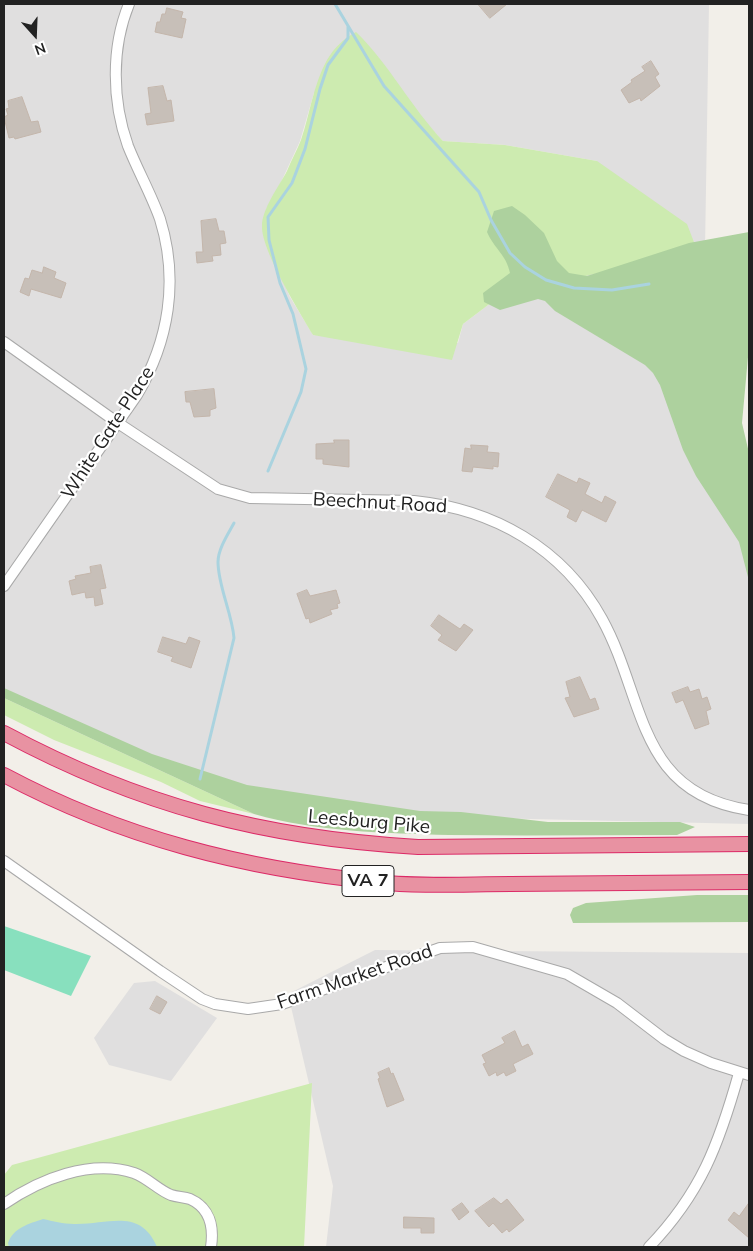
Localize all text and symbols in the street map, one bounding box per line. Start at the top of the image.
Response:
north arrow [10,10,60,60]
text: N [32,39,48,59]
street label: White Gate Place [57,362,159,504]
street label: Beechnut Road [312,488,448,518]
street label: Leesburg Pike [307,805,431,839]
road number: VA 7 [342,866,394,896]
street label: Farm Market Road [274,940,436,1014]

